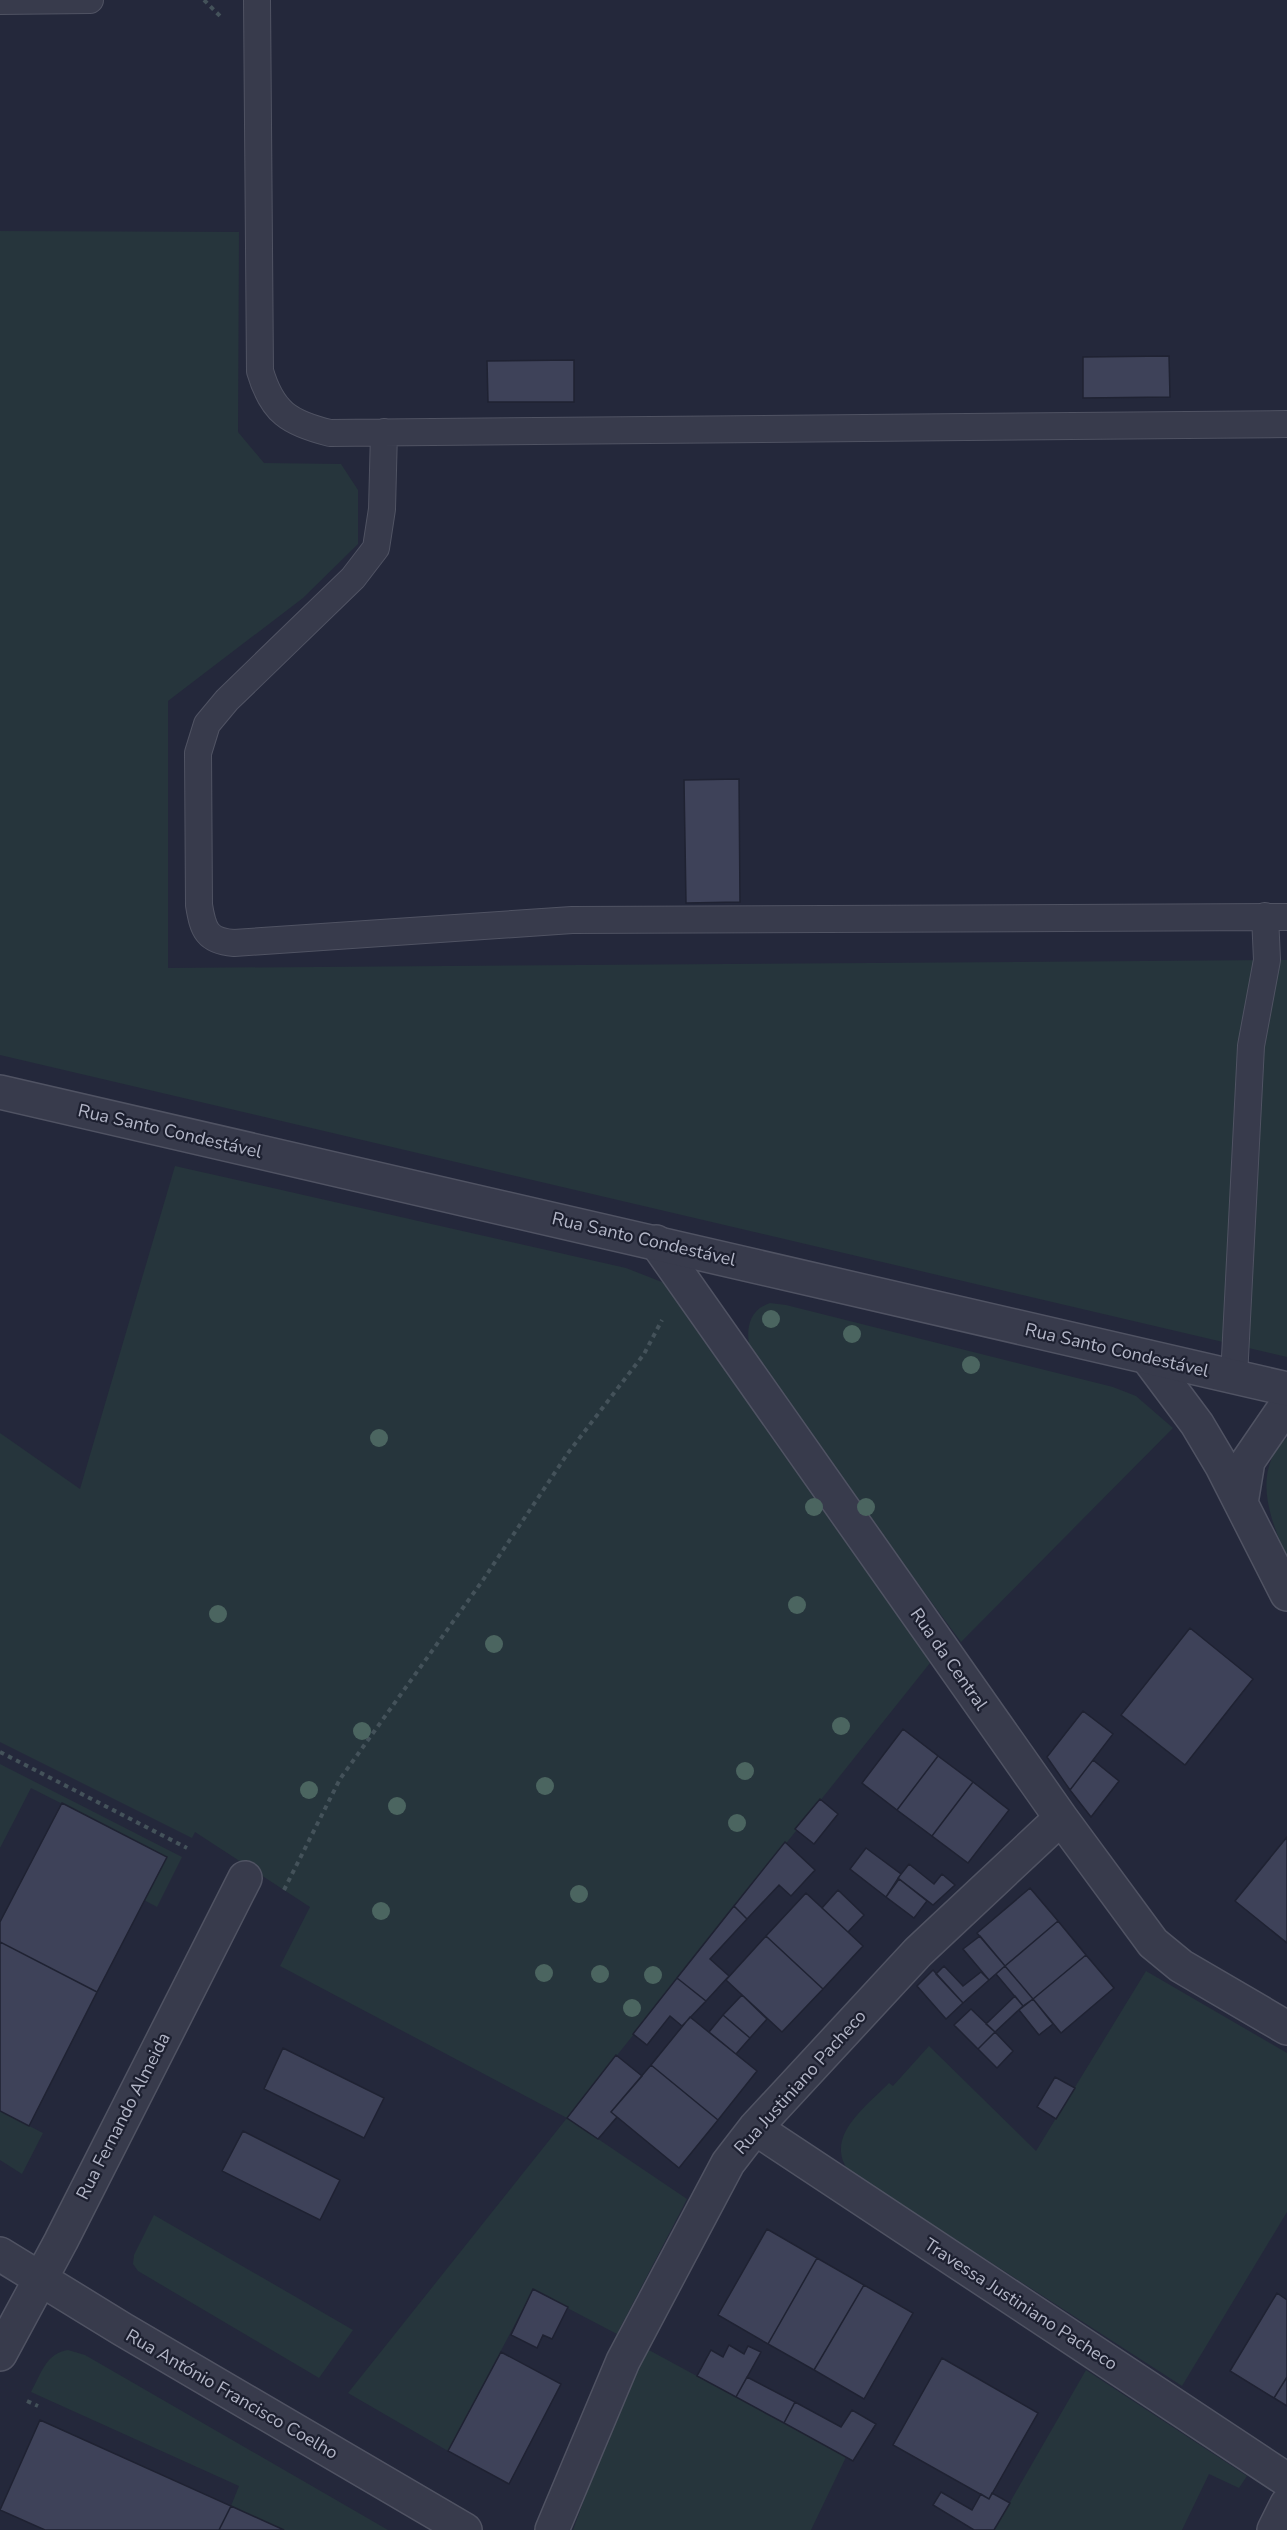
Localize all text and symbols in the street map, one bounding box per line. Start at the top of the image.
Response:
street label: Rua Santo Condestável [76,1098,265,1164]
street label: Rua Santo Condestável [550,1206,739,1272]
street label: Rua Santo Condestável [1023,1317,1212,1383]
street label: Rua da Central [905,1603,994,1715]
street label: Rua Justiniano Pacheco [729,2005,871,2159]
street label: Rua Fernando Almeida [70,2028,176,2204]
street label: Travessa Justiniano Pacheco [920,2232,1122,2376]
street label: Rua António Francisco Coelho [122,2323,342,2465]

